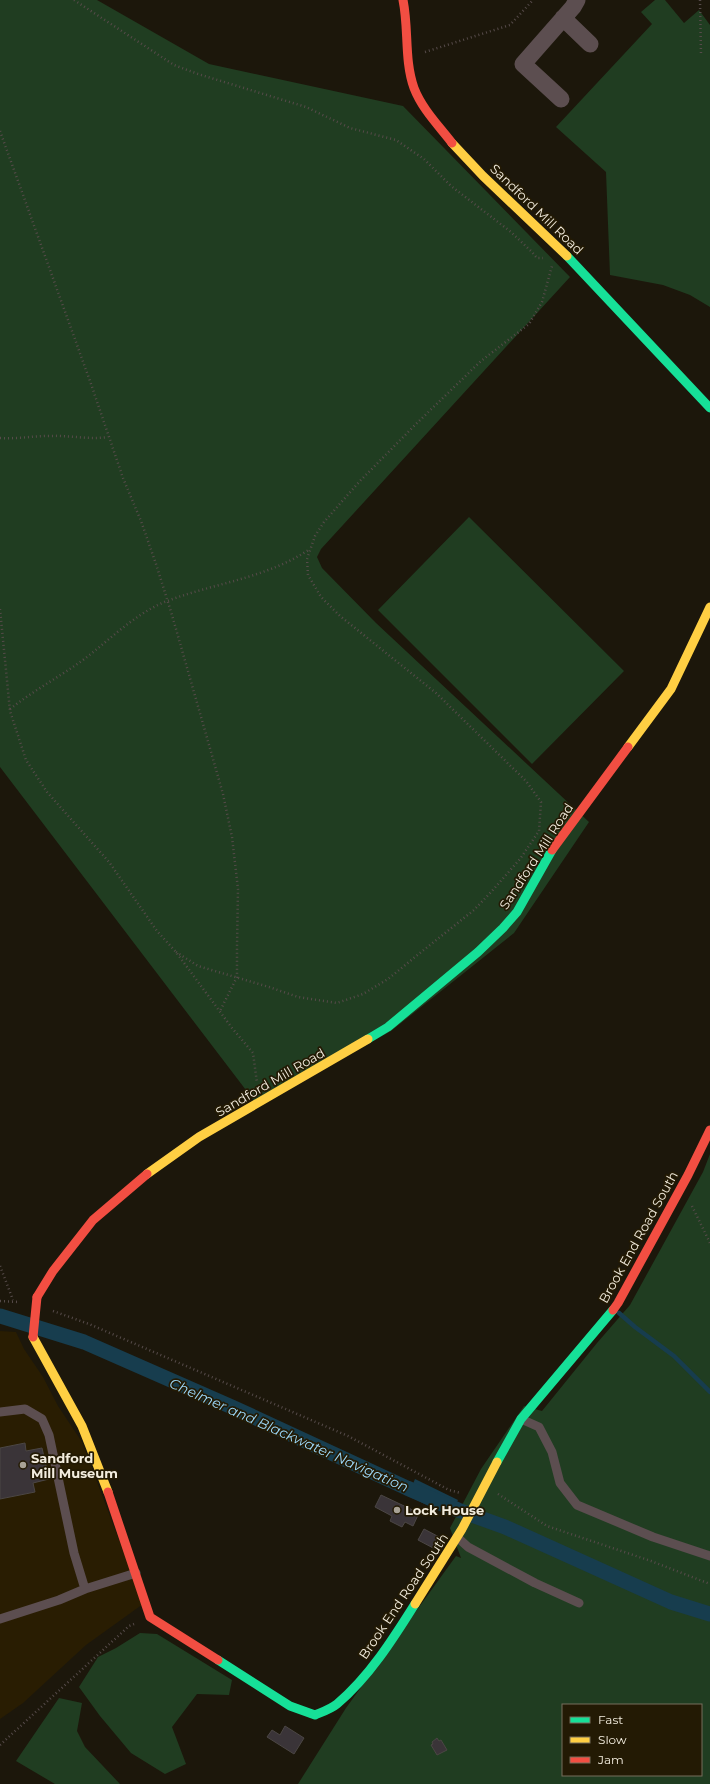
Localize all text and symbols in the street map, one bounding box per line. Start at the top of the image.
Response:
street label: Sandford Mill Road [487,160,587,258]
street label: Sandford Mill Road [496,800,576,912]
street label: Sandford Mill Road [213,1044,327,1120]
street label: Brook End Road South [595,1168,681,1306]
water label: Chelmer and Blackwater Navigation [167,1374,411,1496]
place label: Sandford Mill Museum [31,1450,118,1481]
marker: Sandford Mill Museum [18,1460,28,1470]
place label: Lock House [405,1502,484,1518]
marker: Lock House [392,1505,402,1515]
street label: Brook End Road South [355,1530,451,1662]
legend [562,1704,702,1776]
text: Fast [598,1712,623,1727]
text: Slow [598,1732,627,1747]
text: Jam [597,1752,624,1767]

